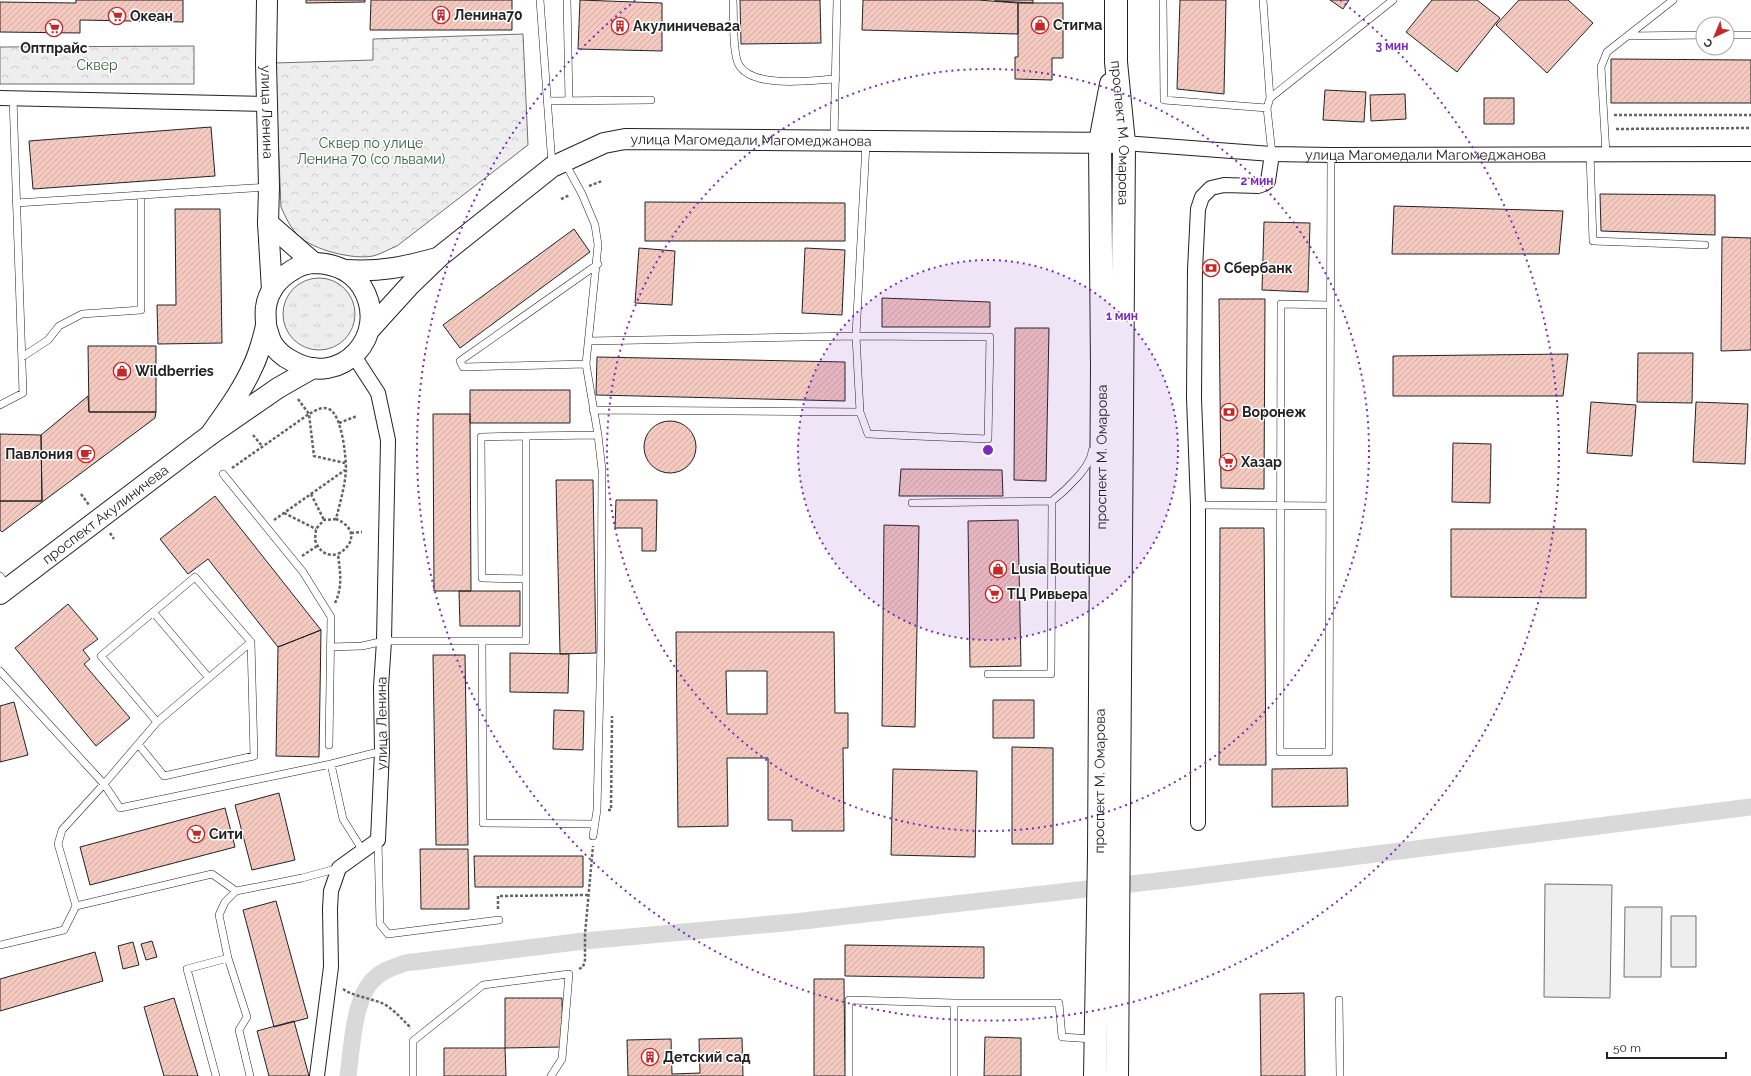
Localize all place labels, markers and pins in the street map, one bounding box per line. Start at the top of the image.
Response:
building icon: Ленина70 [431,5,451,25]
supermarket icon: Океан [107,6,127,26]
place label: Ленина70 [454,7,523,23]
place label: Океан [130,8,173,24]
shop icon: Стигма [1030,15,1050,35]
building icon: Акулиничева2а [610,16,630,36]
place label: Стигма [1053,17,1102,33]
supermarket icon: Оптпрайс [44,18,64,38]
place label: Акулиничева2а [633,18,740,34]
place label: Оптпрайс [20,40,88,56]
bank icon: Сбербанк [1201,258,1221,278]
place label: Сбербанк [1224,260,1293,276]
shop icon: Wildberries [112,361,132,381]
place label: Wildberries [135,363,214,379]
bank icon: Воронеж [1219,402,1239,422]
place label: Воронеж [1242,404,1306,420]
centre of rings [981,443,995,457]
cafe icon: Павлония [76,444,96,464]
place label: Павлония [5,446,73,462]
supermarket icon: Хазар [1218,452,1238,472]
place label: Хазар [1240,454,1282,470]
shop icon: Lusia Boutique [988,559,1008,579]
place label: Lusia Boutique [1011,561,1112,577]
supermarket icon: ТЦ Ривьера [984,584,1004,604]
place label: ТЦ Ривьера [1007,586,1088,602]
supermarket icon: Сити [186,824,206,844]
place label: Сити [209,826,243,842]
building icon: Детский сад [640,1047,660,1067]
place label: Детский сад [663,1049,751,1065]

